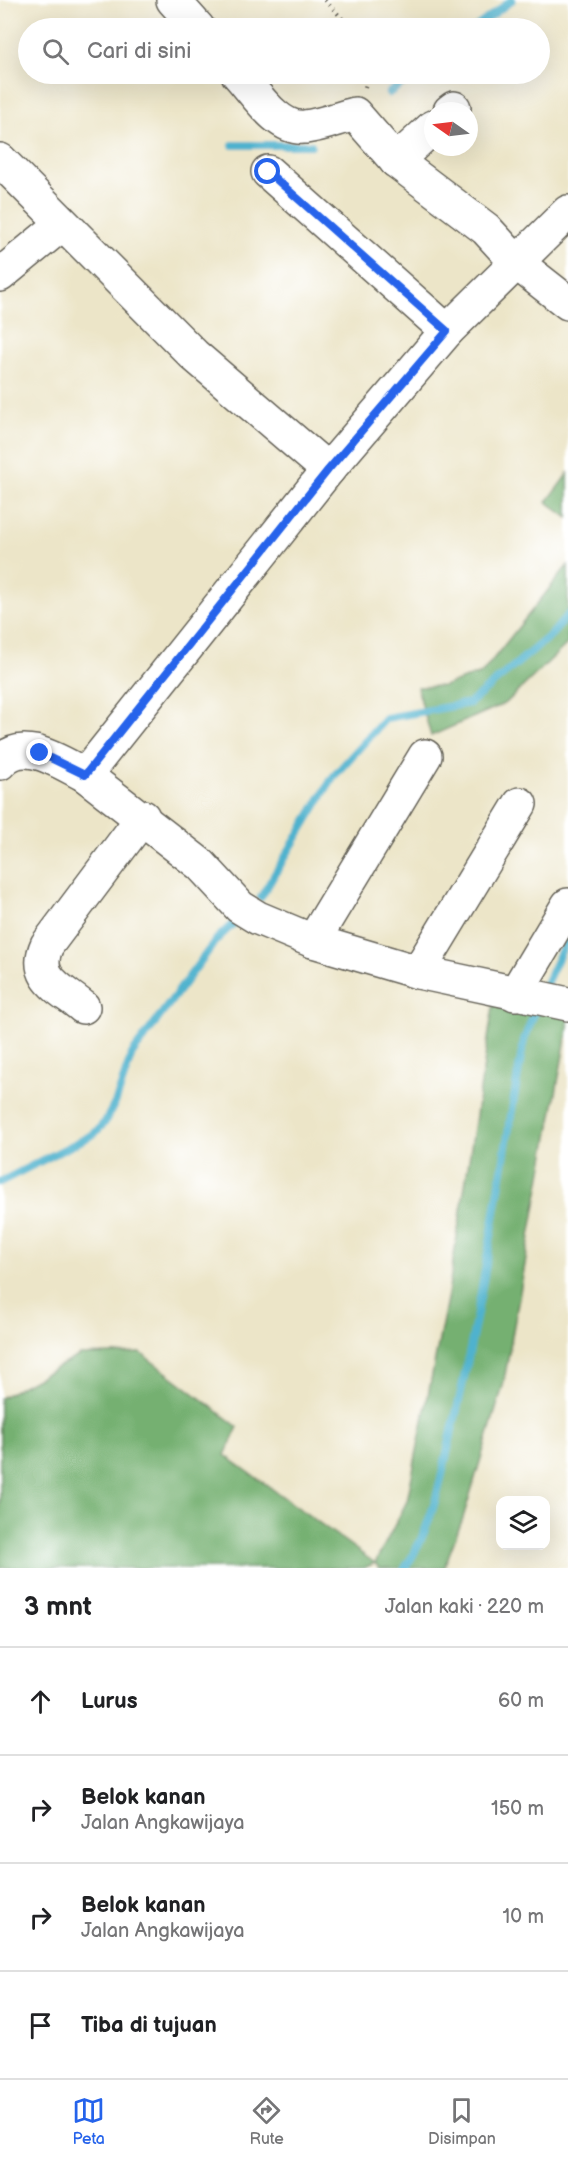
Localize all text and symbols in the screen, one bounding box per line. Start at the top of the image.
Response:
search box [18,18,550,84]
icon: search [39,35,72,68]
text: Cari di sini [87,38,191,65]
north arrow [424,102,478,156]
route start [254,158,280,184]
route end [26,739,52,765]
map controls [496,1496,550,1550]
button: layers [496,1496,550,1550]
text: 3 mnt [24,1592,92,1623]
text: Jalan kaki · 220 m [385,1595,544,1619]
icon: ahead [24,1685,57,1718]
text: Lurus [81,1688,137,1715]
text: 60 m [498,1689,544,1713]
text: Belok kanan [81,1784,206,1811]
icon: right [24,1793,57,1826]
text: 150 m [491,1797,544,1821]
text: Jalan Angkawijaya [81,1811,245,1835]
text: Belok kanan [81,1892,206,1919]
icon: right [24,1901,57,1934]
text: 10 m [503,1905,544,1929]
text: Jalan Angkawijaya [81,1919,245,1943]
icon: arrive [24,2009,57,2042]
text: Tiba di tujuan [81,2012,217,2039]
tab: Peta [72,2094,105,2149]
tab: Rute [250,2094,284,2149]
tab: Disimpan [428,2094,496,2149]

